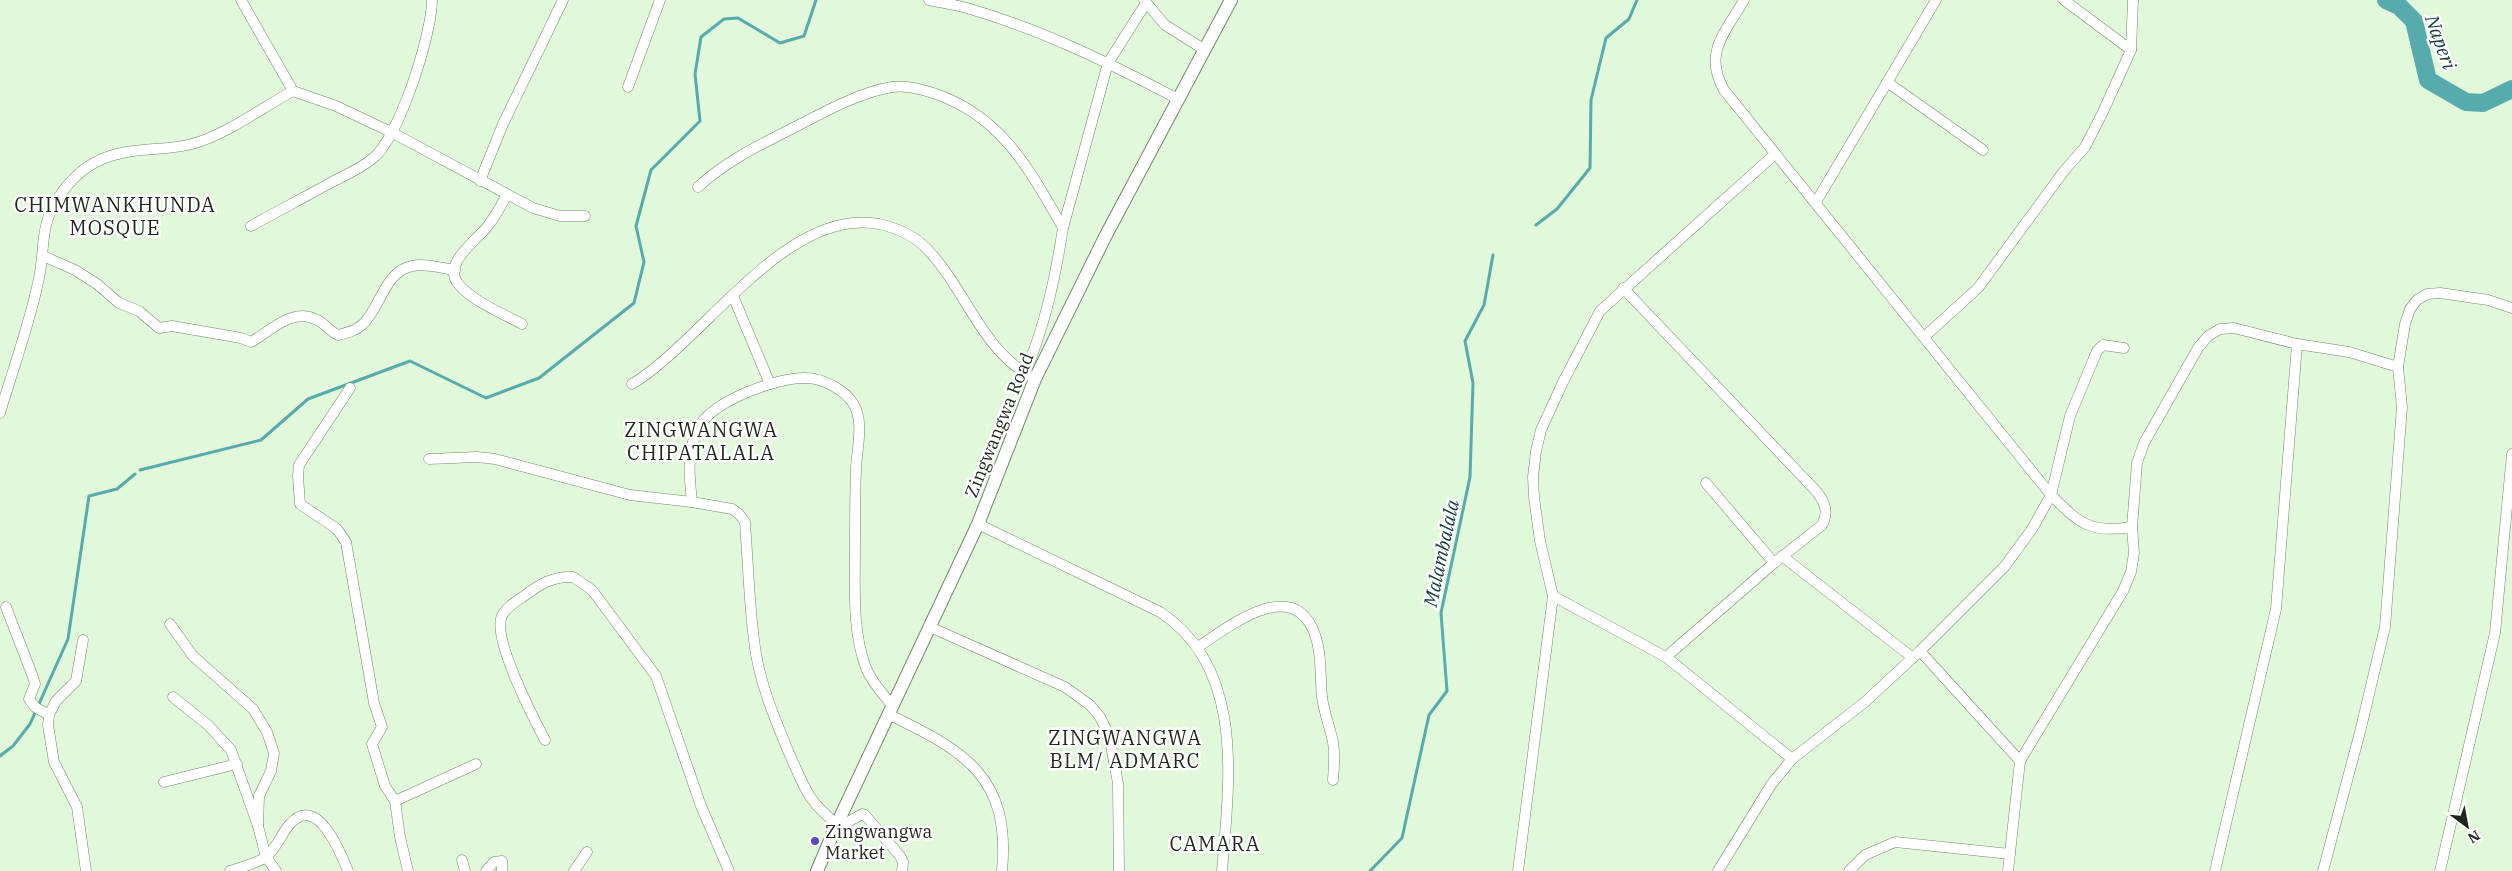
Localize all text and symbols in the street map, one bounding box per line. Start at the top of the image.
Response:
water label: Naperi [2420,10,2462,73]
district label: CHIMWANKHUNDA MOSQUE [14,191,216,241]
street label: Zingwangwa Road [959,349,1039,501]
district label: ZINGWANGWA CHIPATALALA [624,416,778,466]
water label: Malambalala [1418,497,1464,610]
district label: ZINGWANGWA BLM/ ADMARC [1048,724,1202,774]
north arrow [2442,801,2492,851]
place label: Zingwangwa Market [825,820,932,864]
text: N [2464,826,2483,848]
district label: CAMARA [1170,830,1260,857]
marker: Zingwangwa Market [809,835,821,847]

